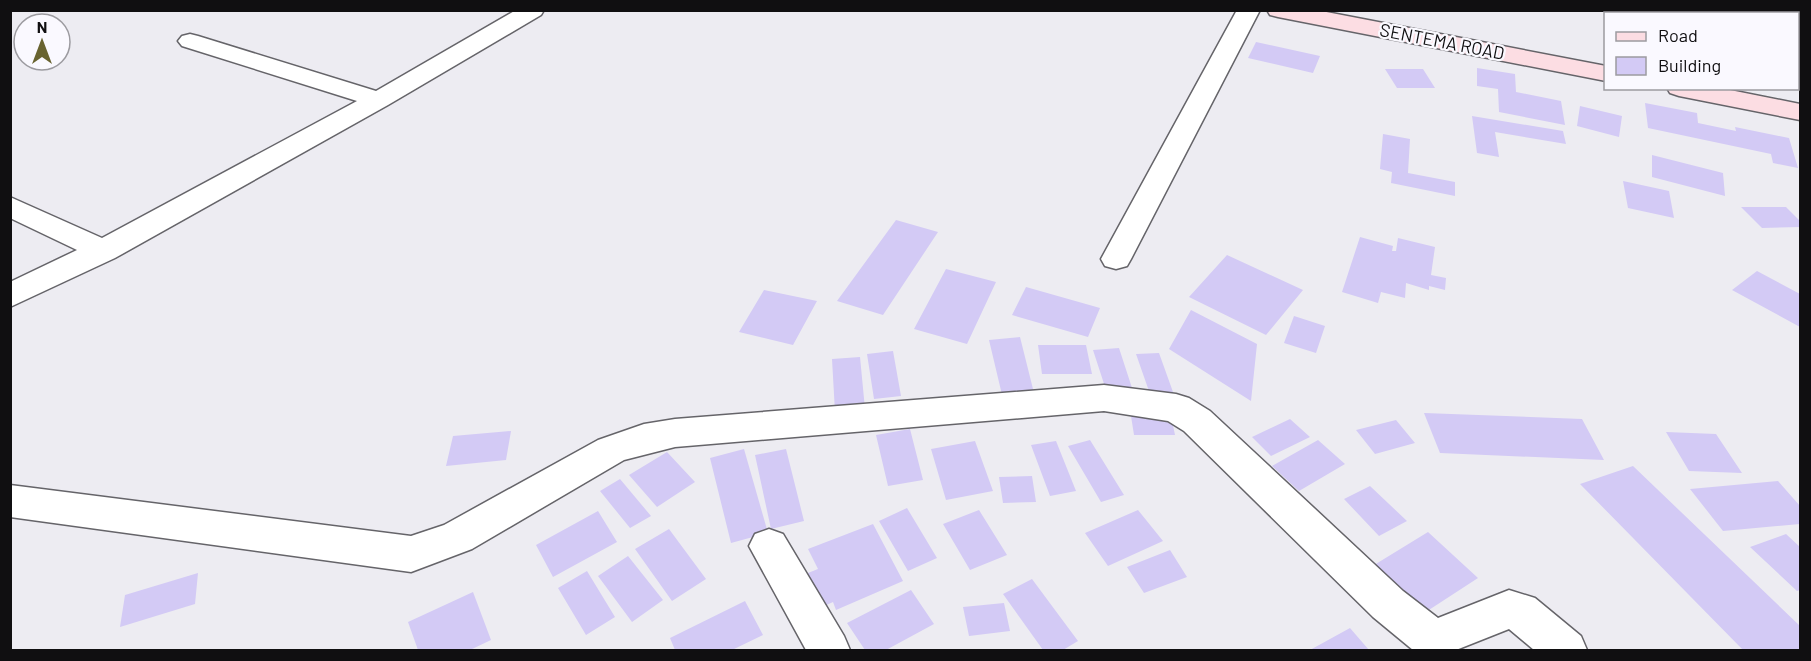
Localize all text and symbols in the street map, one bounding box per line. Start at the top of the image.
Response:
north arrow [12,12,72,72]
legend [1604,12,1799,90]
text: N [37,17,47,36]
street label: SENTEMA ROAD [1378,18,1506,64]
text: Road [1658,24,1698,46]
text: Building [1658,54,1721,76]

